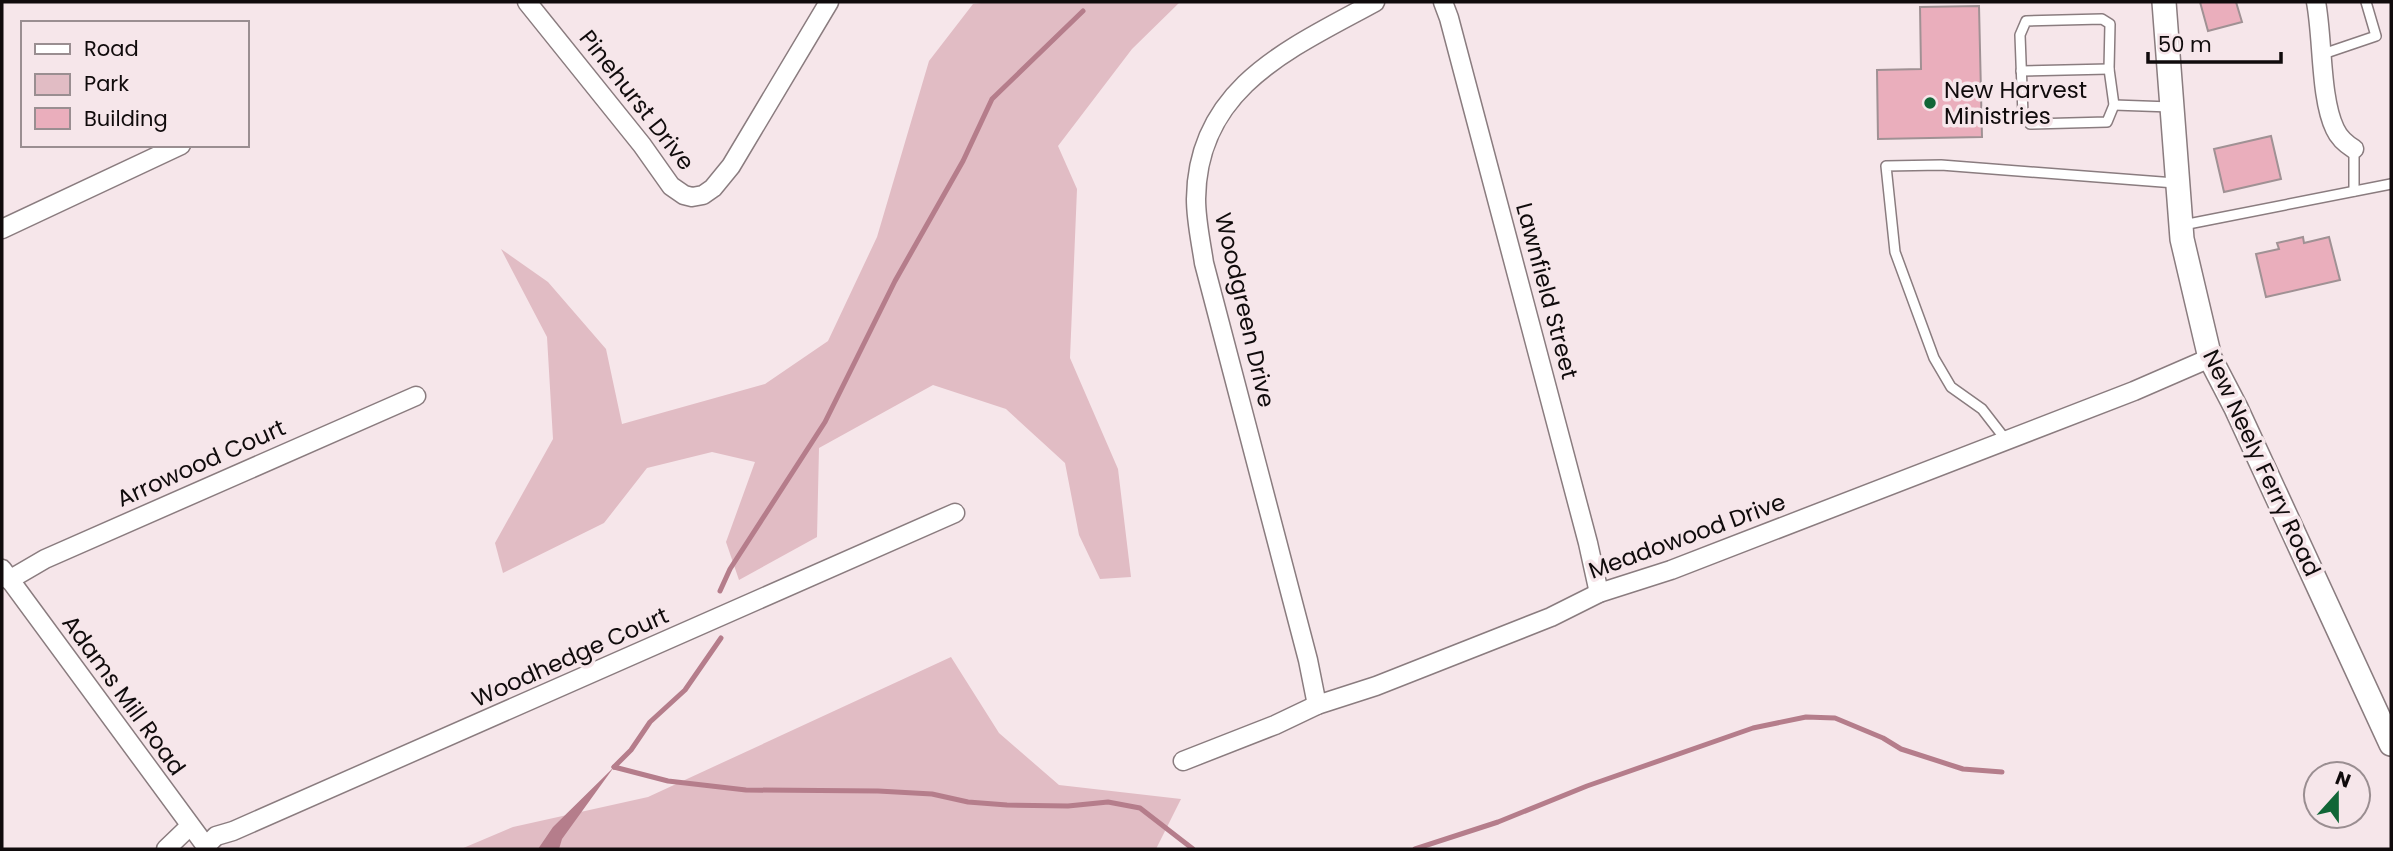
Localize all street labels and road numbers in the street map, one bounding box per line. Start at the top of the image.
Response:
street label: Pinehurst Drive [572,23,702,177]
street label: Lawnfield Street [1508,199,1586,383]
street label: Woodgreen Drive [1207,210,1283,410]
street label: New Neely Ferry Road [2195,344,2329,582]
street label: Arrowood Court [112,411,290,515]
street label: Meadowood Drive [1584,485,1790,587]
street label: Woodhedge Court [467,599,673,715]
street label: Adams Mill Road [55,608,193,782]

